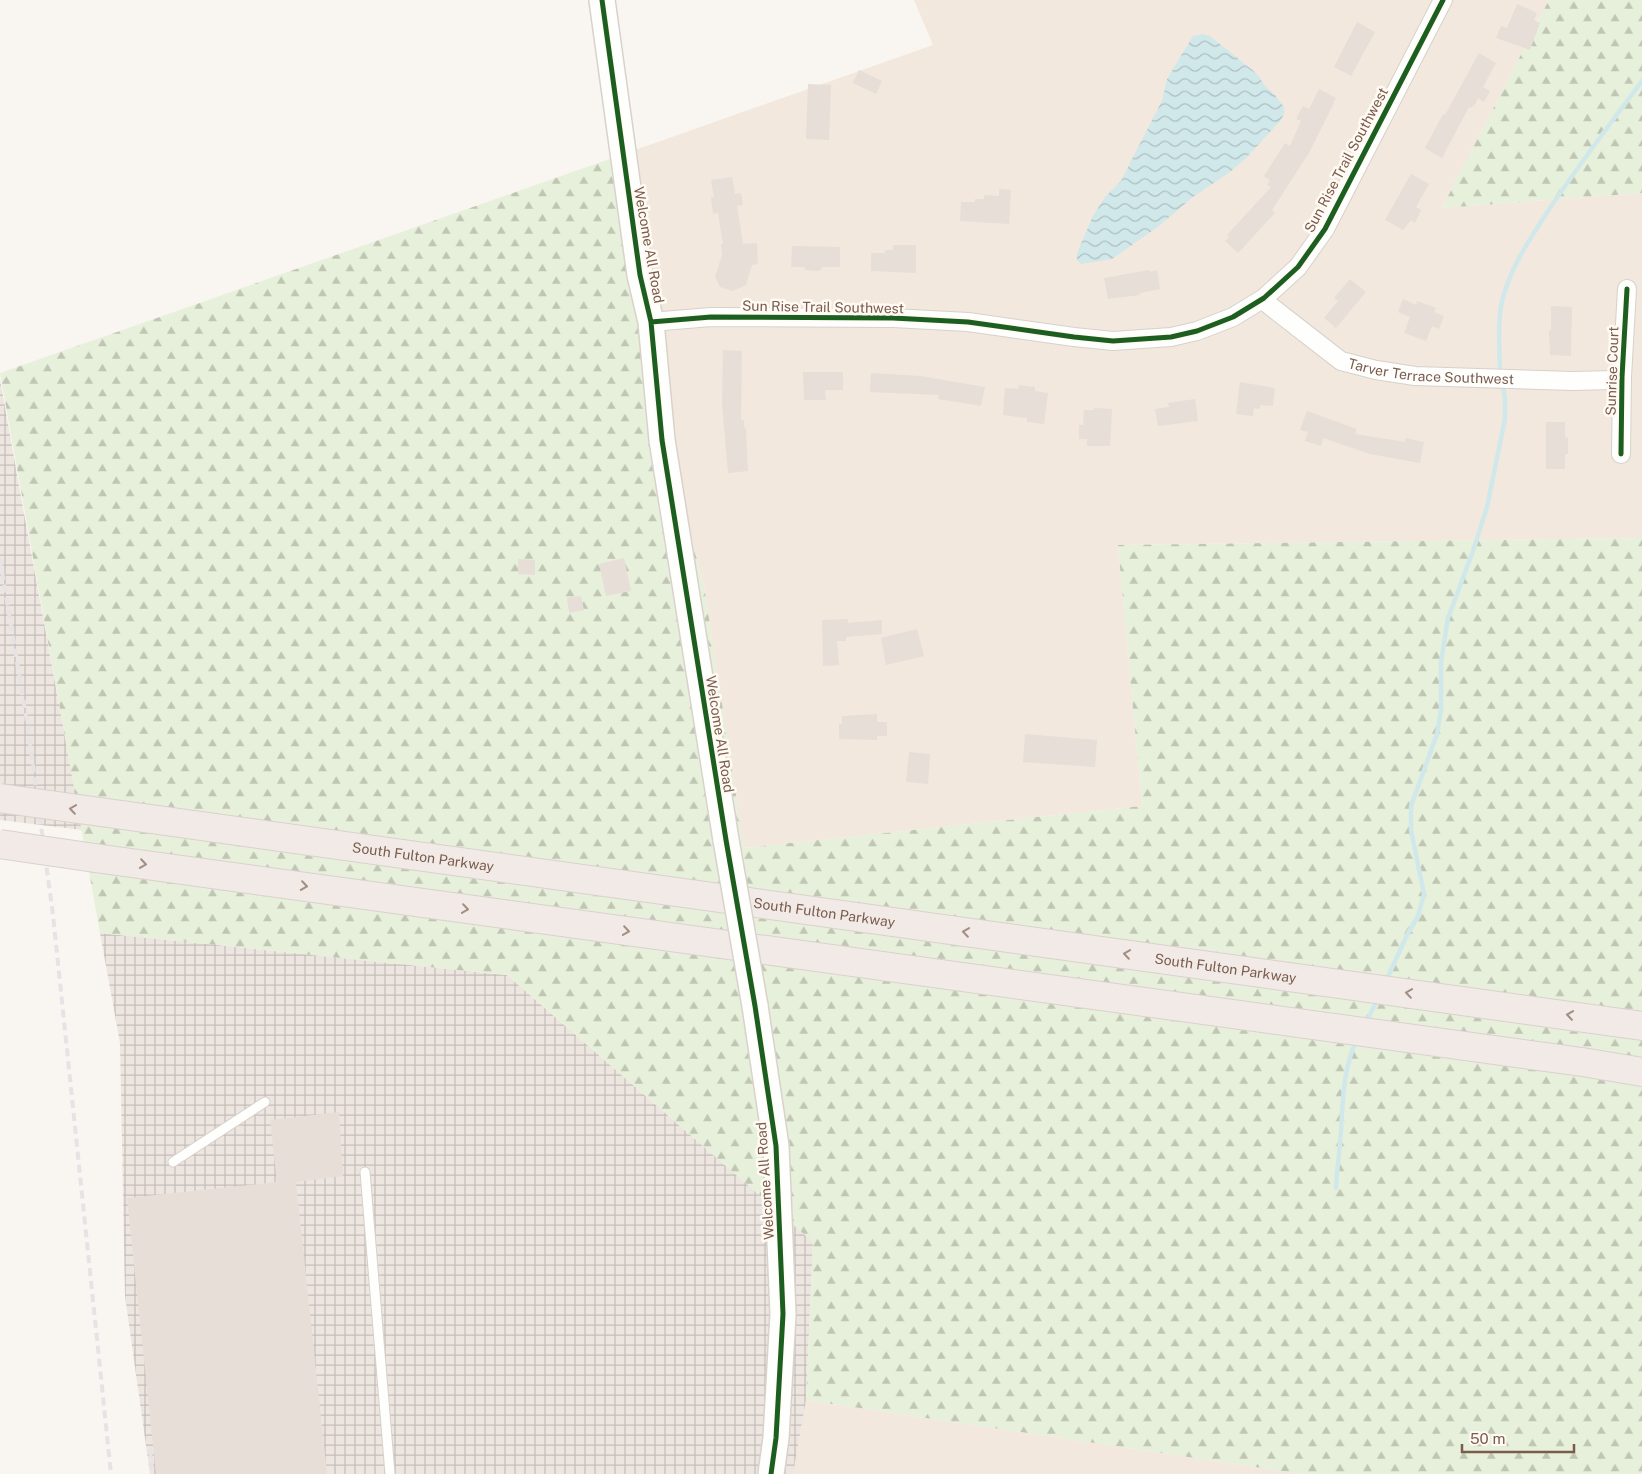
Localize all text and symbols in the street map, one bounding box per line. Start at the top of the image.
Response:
street label: Sun Rise Trail Southwest [1301,85,1391,235]
street label: Welcome All Road [631,185,667,305]
street label: Sun Rise Trail Southwest [742,298,904,316]
street label: Sunrise Court [1602,326,1622,416]
street label: Tarver Terrace Southwest [1346,355,1514,387]
street label: Welcome All Road [703,674,737,794]
one-way arrow [69,804,78,814]
street label: South Fulton Parkway [351,839,496,875]
one-way arrow [140,858,148,869]
one-way arrow [300,881,309,891]
street label: South Fulton Parkway [752,895,897,930]
one-way arrow [461,903,470,913]
one-way arrow [623,925,631,936]
one-way arrow [962,927,970,938]
one-way arrow [1123,949,1131,960]
street label: South Fulton Parkway [1153,950,1298,986]
one-way arrow [1405,988,1413,999]
one-way arrow [1566,1011,1575,1021]
street label: Welcome All Road [753,1122,777,1240]
scale bar [1462,1422,1574,1454]
text: 50 m [1470,1430,1505,1447]

